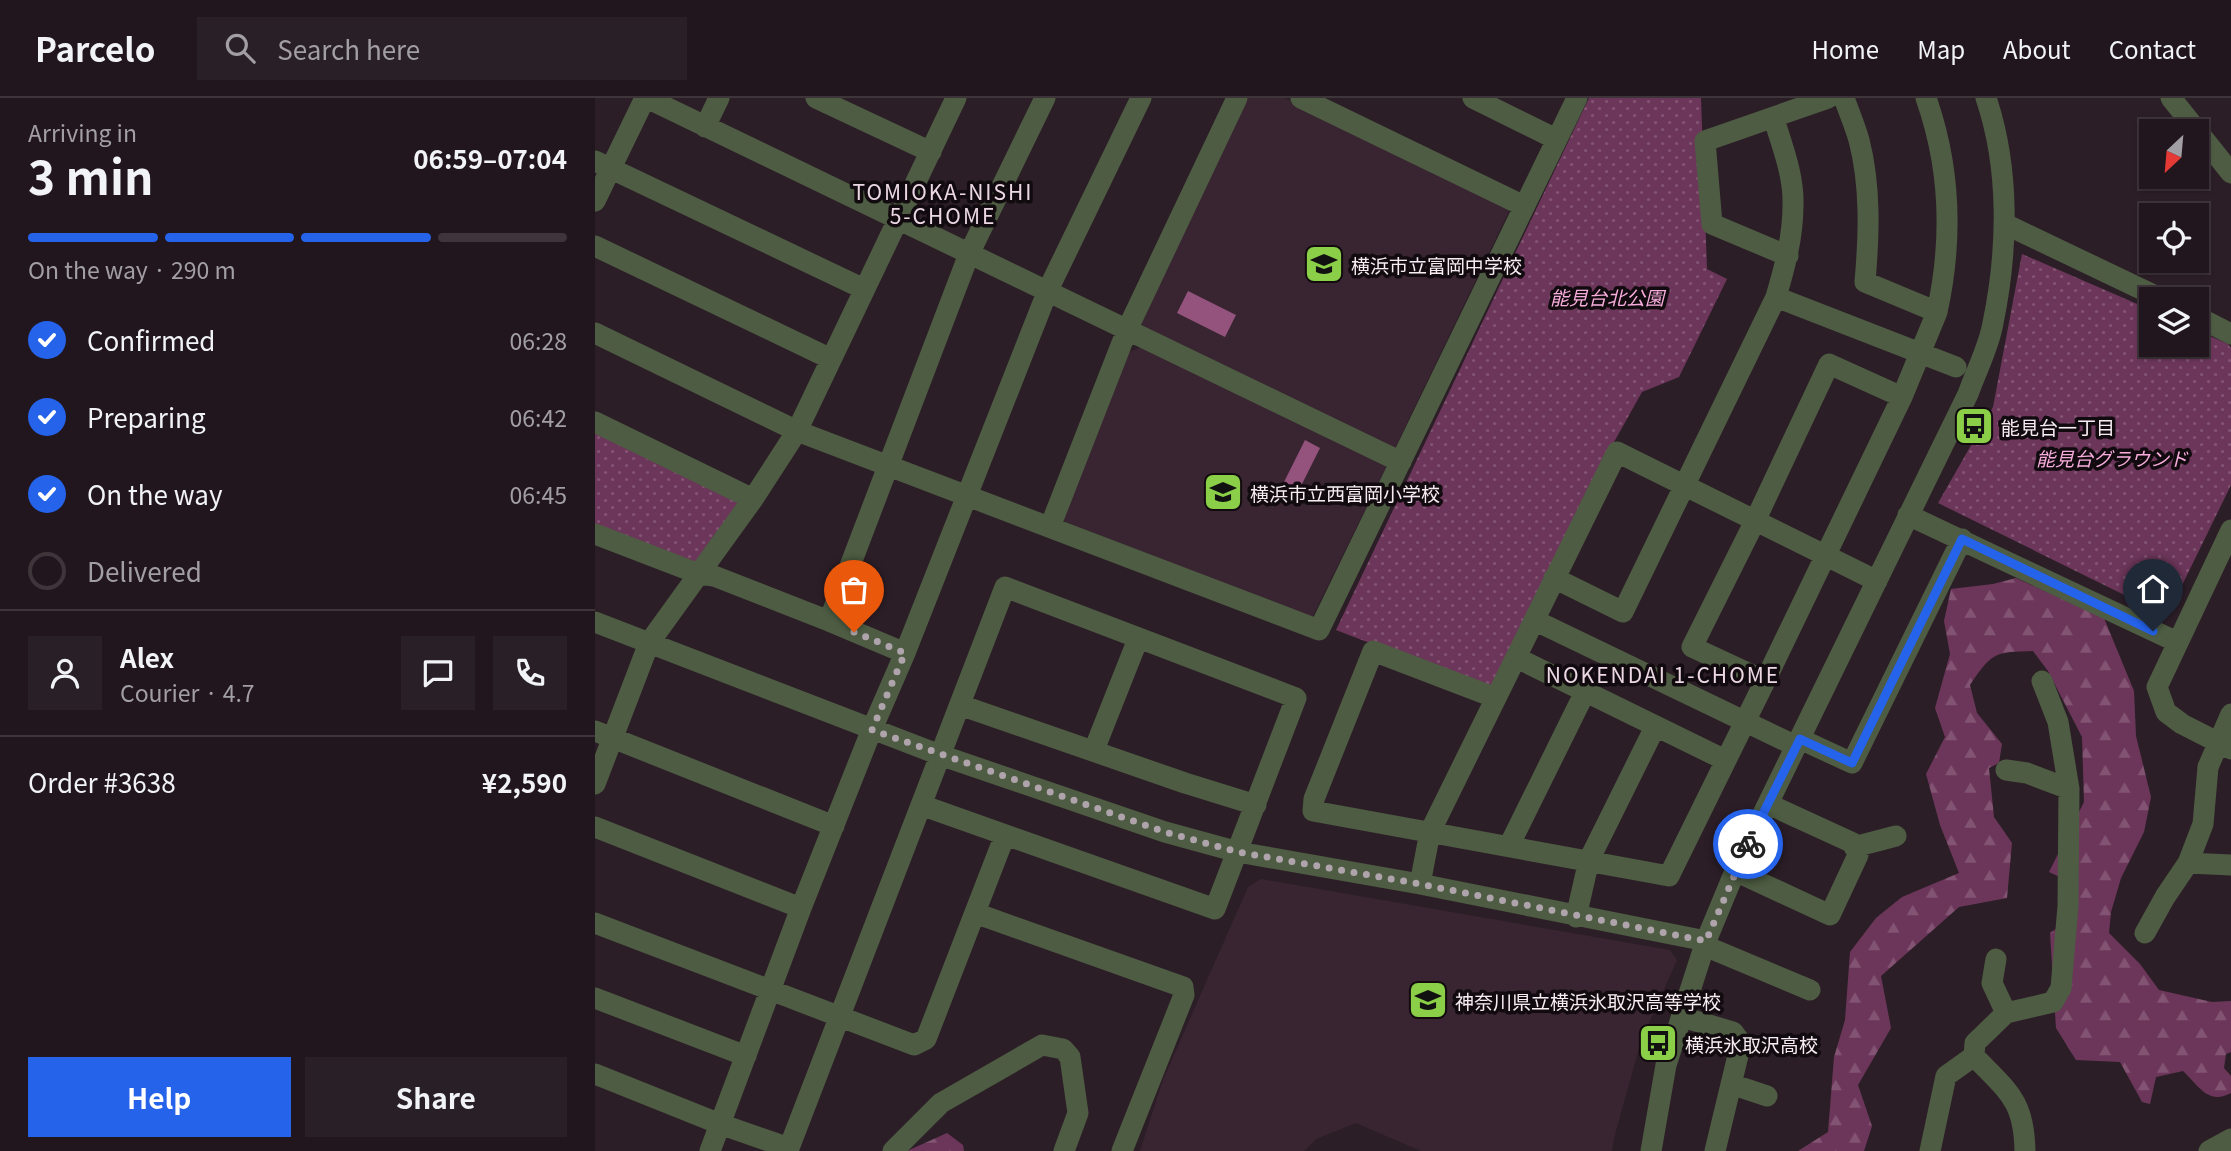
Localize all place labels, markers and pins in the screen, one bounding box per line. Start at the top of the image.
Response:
school or university icon: 横浜市立富岡中学校 [1303,243,1345,285]
place label: 横浜市立富岡中学校 [1351,251,1522,278]
bus stop icon: 能見台一丁目 [1953,405,1995,447]
place label: 能見台一丁目 [2001,413,2115,440]
school or university icon: 横浜市立西富岡小学校 [1202,471,1244,513]
place label: 横浜市立西富岡小学校 [1250,479,1440,506]
pin [2123,559,2183,631]
pin [824,560,884,632]
school or university icon: 神奈川県立横浜氷取沢高等学校 [1407,979,1449,1021]
place label: 神奈川県立横浜氷取沢高等学校 [1455,987,1721,1014]
bus stop icon: 横浜氷取沢高校 [1637,1022,1679,1064]
place label: 横浜氷取沢高校 [1685,1030,1818,1057]

